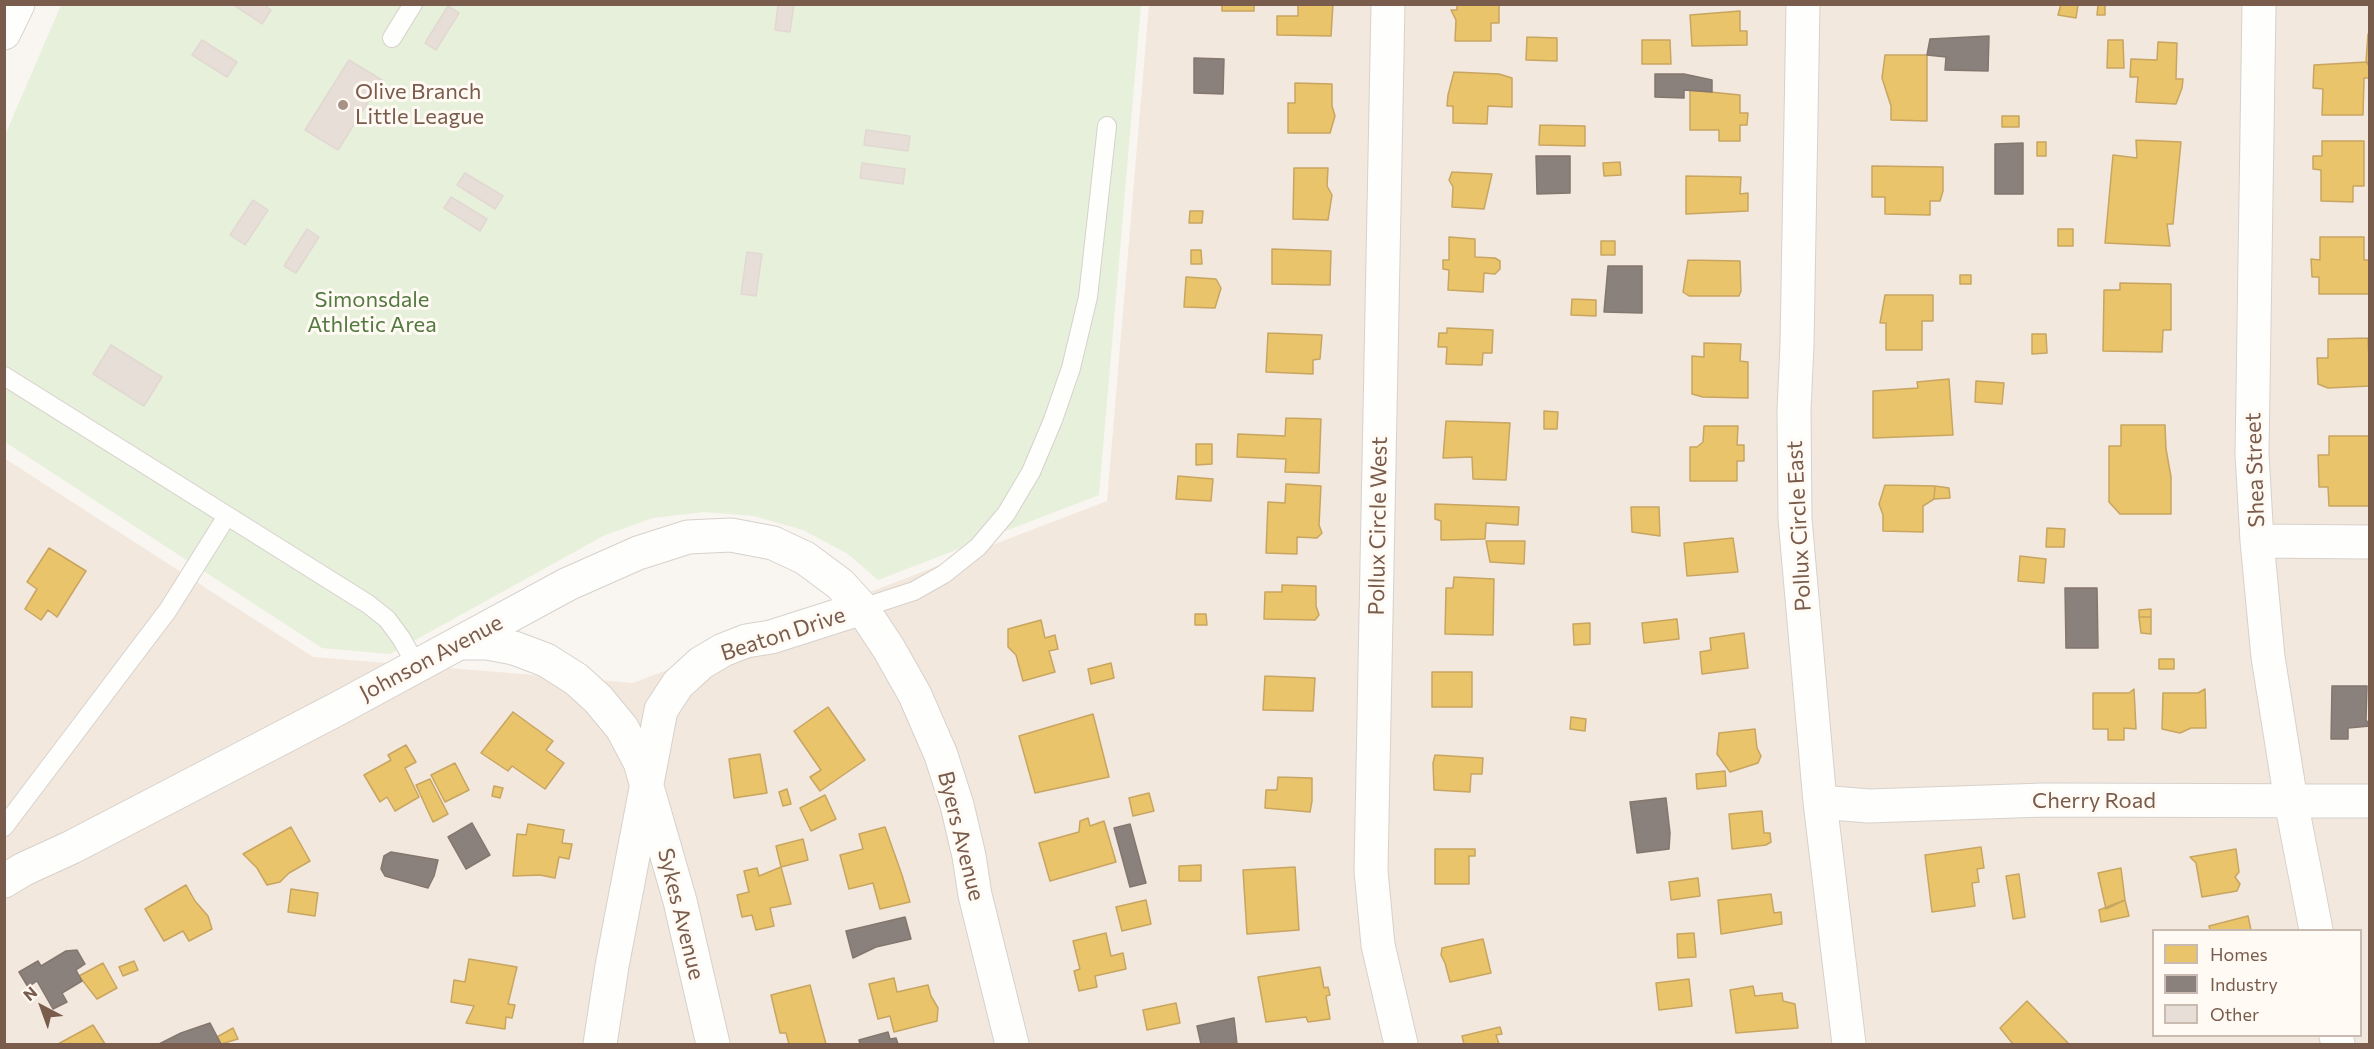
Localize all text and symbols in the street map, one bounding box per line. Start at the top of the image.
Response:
place label: Olive Branch Little League [355,79,484,130]
marker: Olive Branch Little League [336,98,350,112]
park label: Simonsdale Athletic Area [307,287,437,338]
street label: Shea Street [2240,412,2270,528]
street label: Pollux Circle West [1363,436,1393,616]
street label: Pollux Circle East [1781,440,1817,612]
street label: Beaton Drive [717,601,849,667]
street label: Johnson Avenue [355,609,507,707]
street label: Byers Avenue [932,768,990,904]
street label: Cherry Road [2032,788,2156,814]
street label: Sykes Avenue [652,846,710,982]
legend [2152,929,2362,1037]
text: Homes [2210,943,2268,965]
text: Industry [2210,973,2278,995]
north arrow [12,977,72,1037]
text: N [19,982,41,1004]
text: Other [2210,1003,2259,1025]

